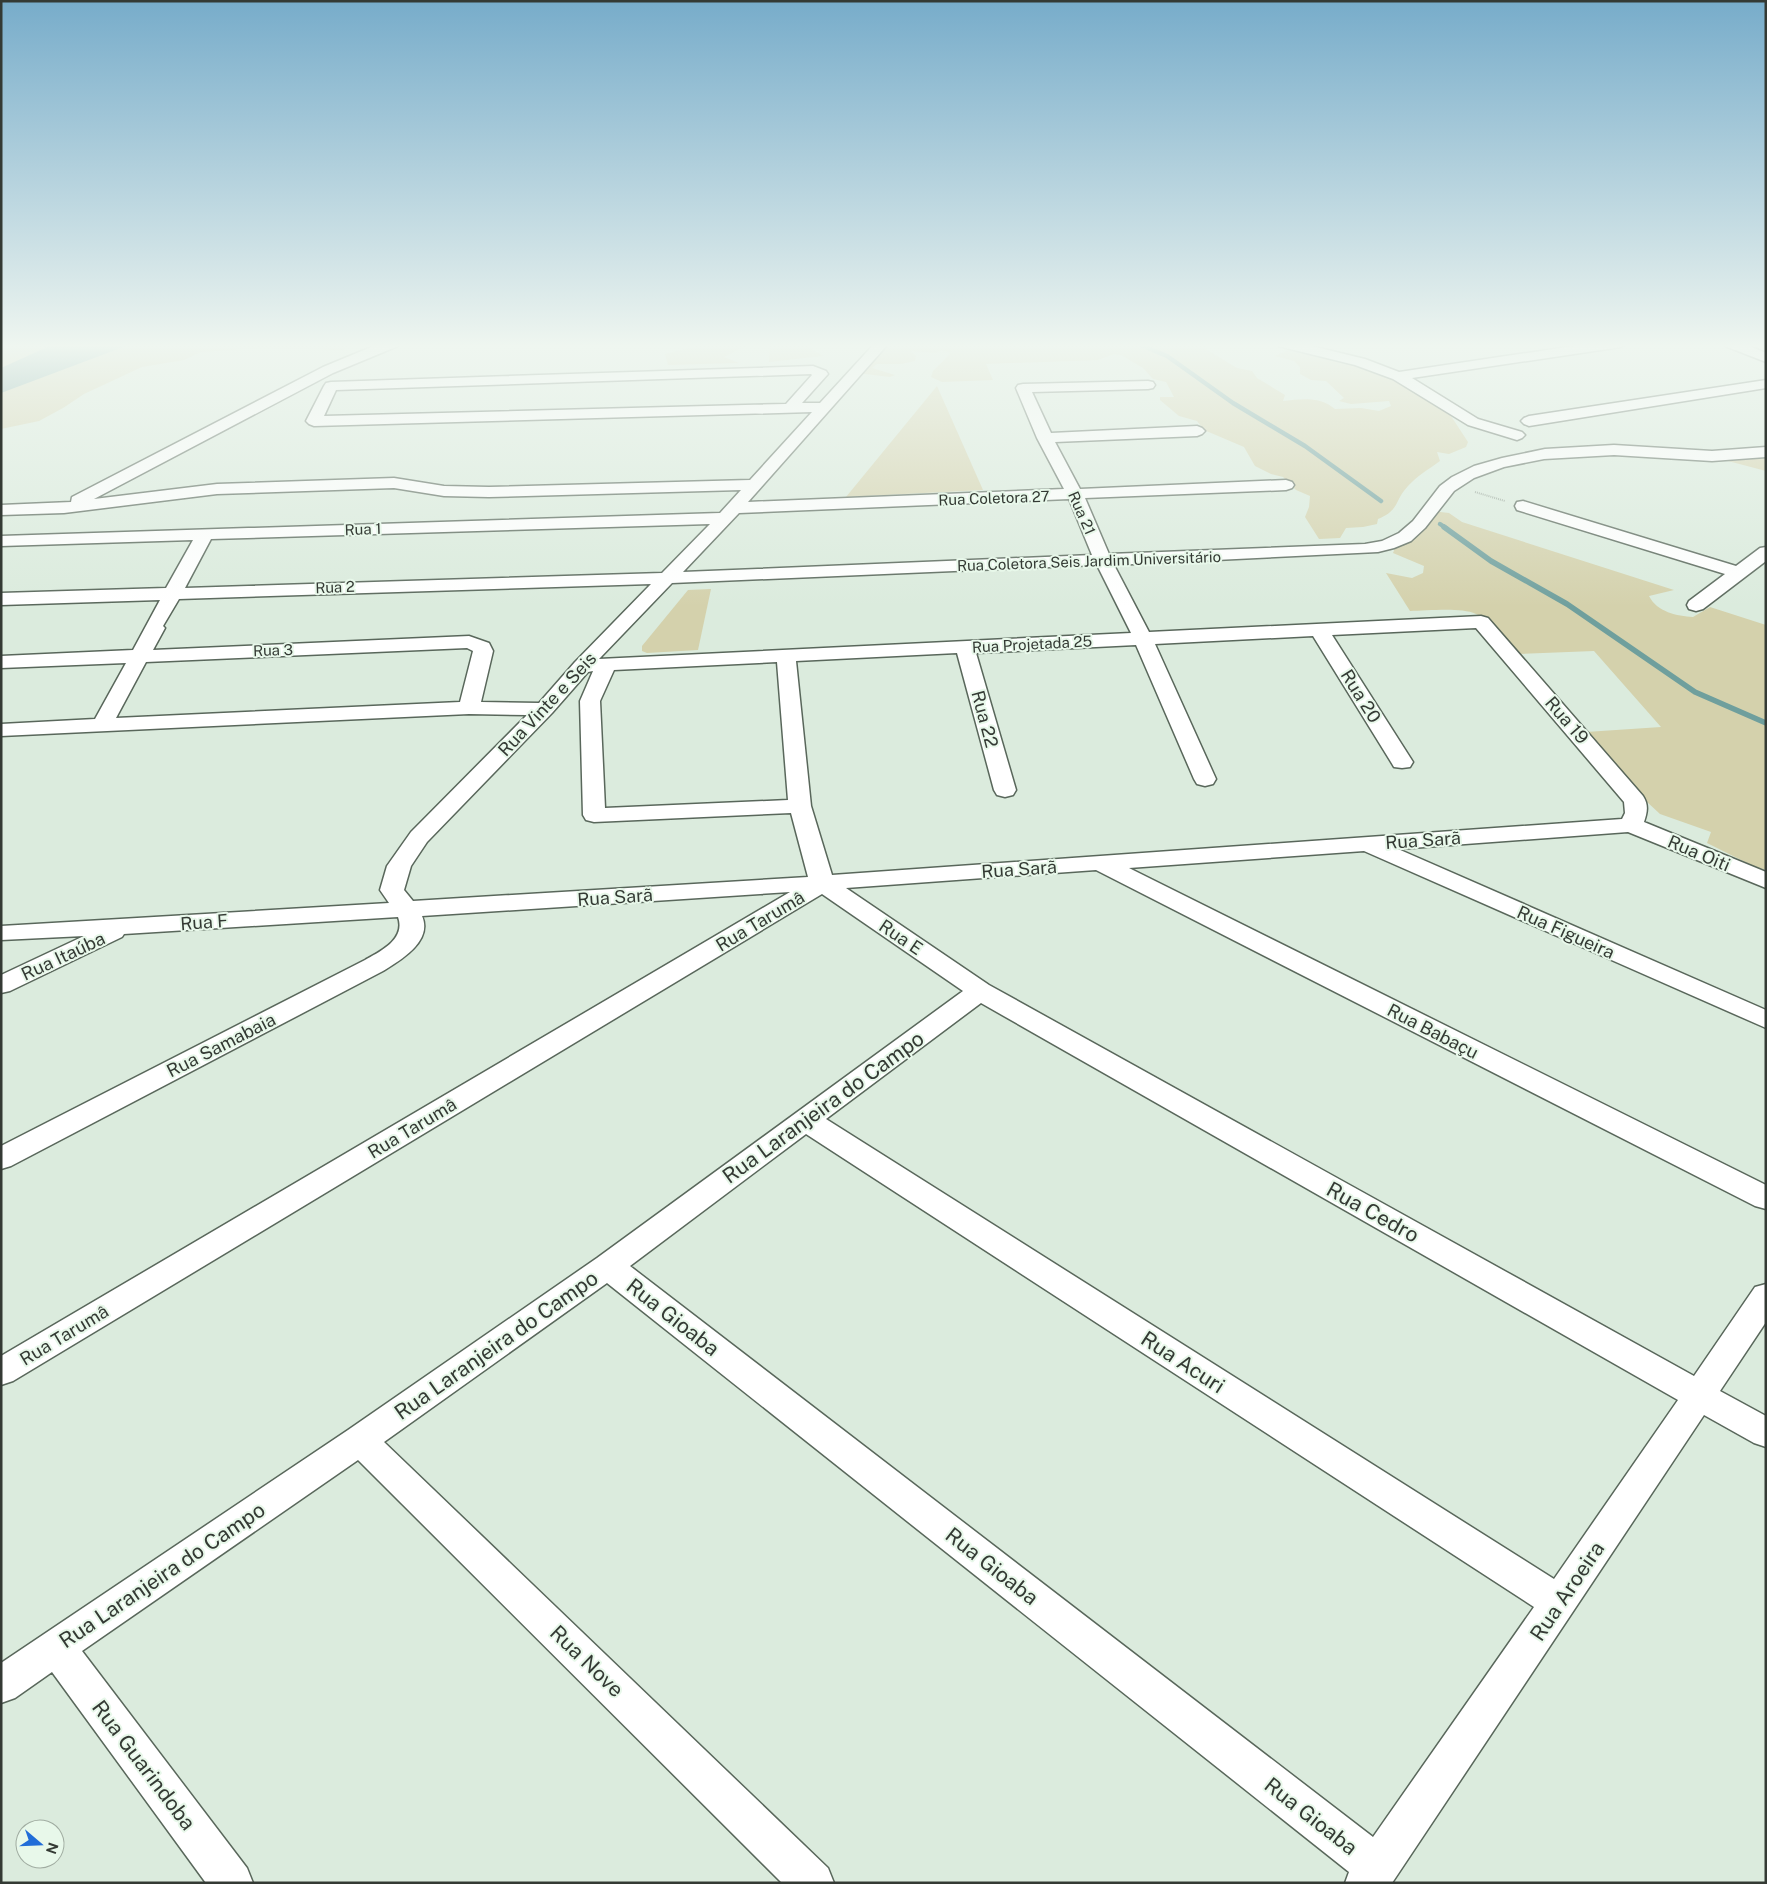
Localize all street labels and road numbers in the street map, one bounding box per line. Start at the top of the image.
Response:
street label: Rua Coletora 27 [938,488,1050,508]
street label: Rua 21 [1065,489,1099,537]
street label: Rua 1 [344,520,382,538]
street label: Rua Coletora Seis Jardim Universitário [957,548,1221,574]
street label: Rua 2 [315,578,355,596]
street label: Rua Projetada 25 [972,632,1092,656]
street label: Rua 3 [253,641,293,659]
street label: Rua Vinte e Seis [494,648,600,760]
street label: Rua 20 [1337,666,1385,726]
street label: Rua 22 [967,688,1003,750]
street label: Rua 19 [1541,692,1593,748]
street label: Rua Sarã [1385,827,1461,853]
street label: Rua Oiti [1665,830,1733,876]
street label: Rua Sarã [981,856,1057,882]
street label: Rua Sarã [577,884,653,910]
street label: Rua Tarumâ [712,886,808,956]
street label: Rua Figueira [1514,901,1618,963]
street label: Rua F [180,910,228,934]
street label: Rua E [875,915,927,959]
street label: Rua Itaúba [18,927,108,985]
street label: Rua Babaçu [1384,999,1482,1063]
street label: Rua Samabaia [163,1009,279,1081]
street label: Rua Laranjeira do Campo [717,1026,929,1188]
street label: Rua Tarumâ [364,1093,460,1163]
street label: Rua Cedro [1322,1176,1424,1248]
street label: Rua Laranjeira do Campo [389,1265,603,1425]
street label: Rua Gioaba [622,1273,724,1361]
street label: Rua Tarumâ [16,1300,112,1370]
street label: Rua Acuri [1136,1326,1230,1398]
street label: Rua Laranjeira do Campo [54,1497,270,1653]
street label: Rua Gioaba [941,1522,1043,1610]
street label: Rua Aroeira [1525,1537,1609,1645]
street label: Rua Nove [545,1620,629,1702]
street label: Rua Guarindoba [87,1695,201,1835]
street label: Rua Gioaba [1260,1772,1362,1860]

